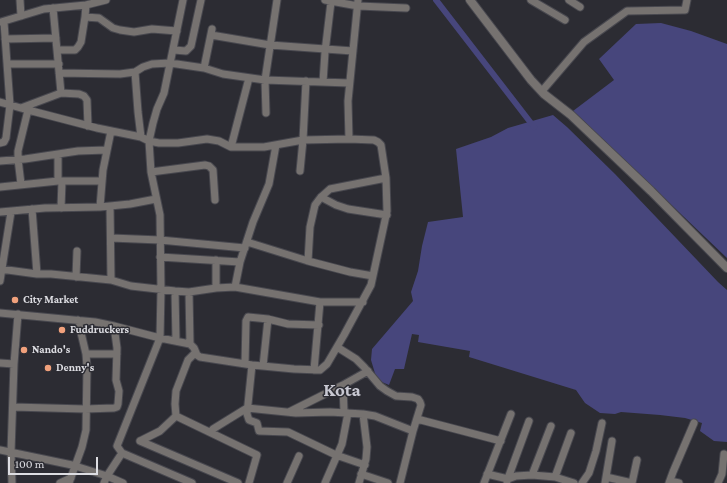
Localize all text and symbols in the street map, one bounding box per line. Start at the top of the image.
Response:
place label: City Market [23,293,78,307]
marker: City Market [10,295,20,305]
place label: Fuddruckers [70,323,129,337]
marker: Fuddruckers [57,325,67,335]
place label: Nando's [32,343,70,357]
marker: Nando's [19,345,29,355]
place label: Denny's [56,361,94,375]
marker: Denny's [43,363,53,373]
district label: Kota [323,379,361,401]
scale bar [10,449,100,475]
text: 100 m [15,457,44,471]

